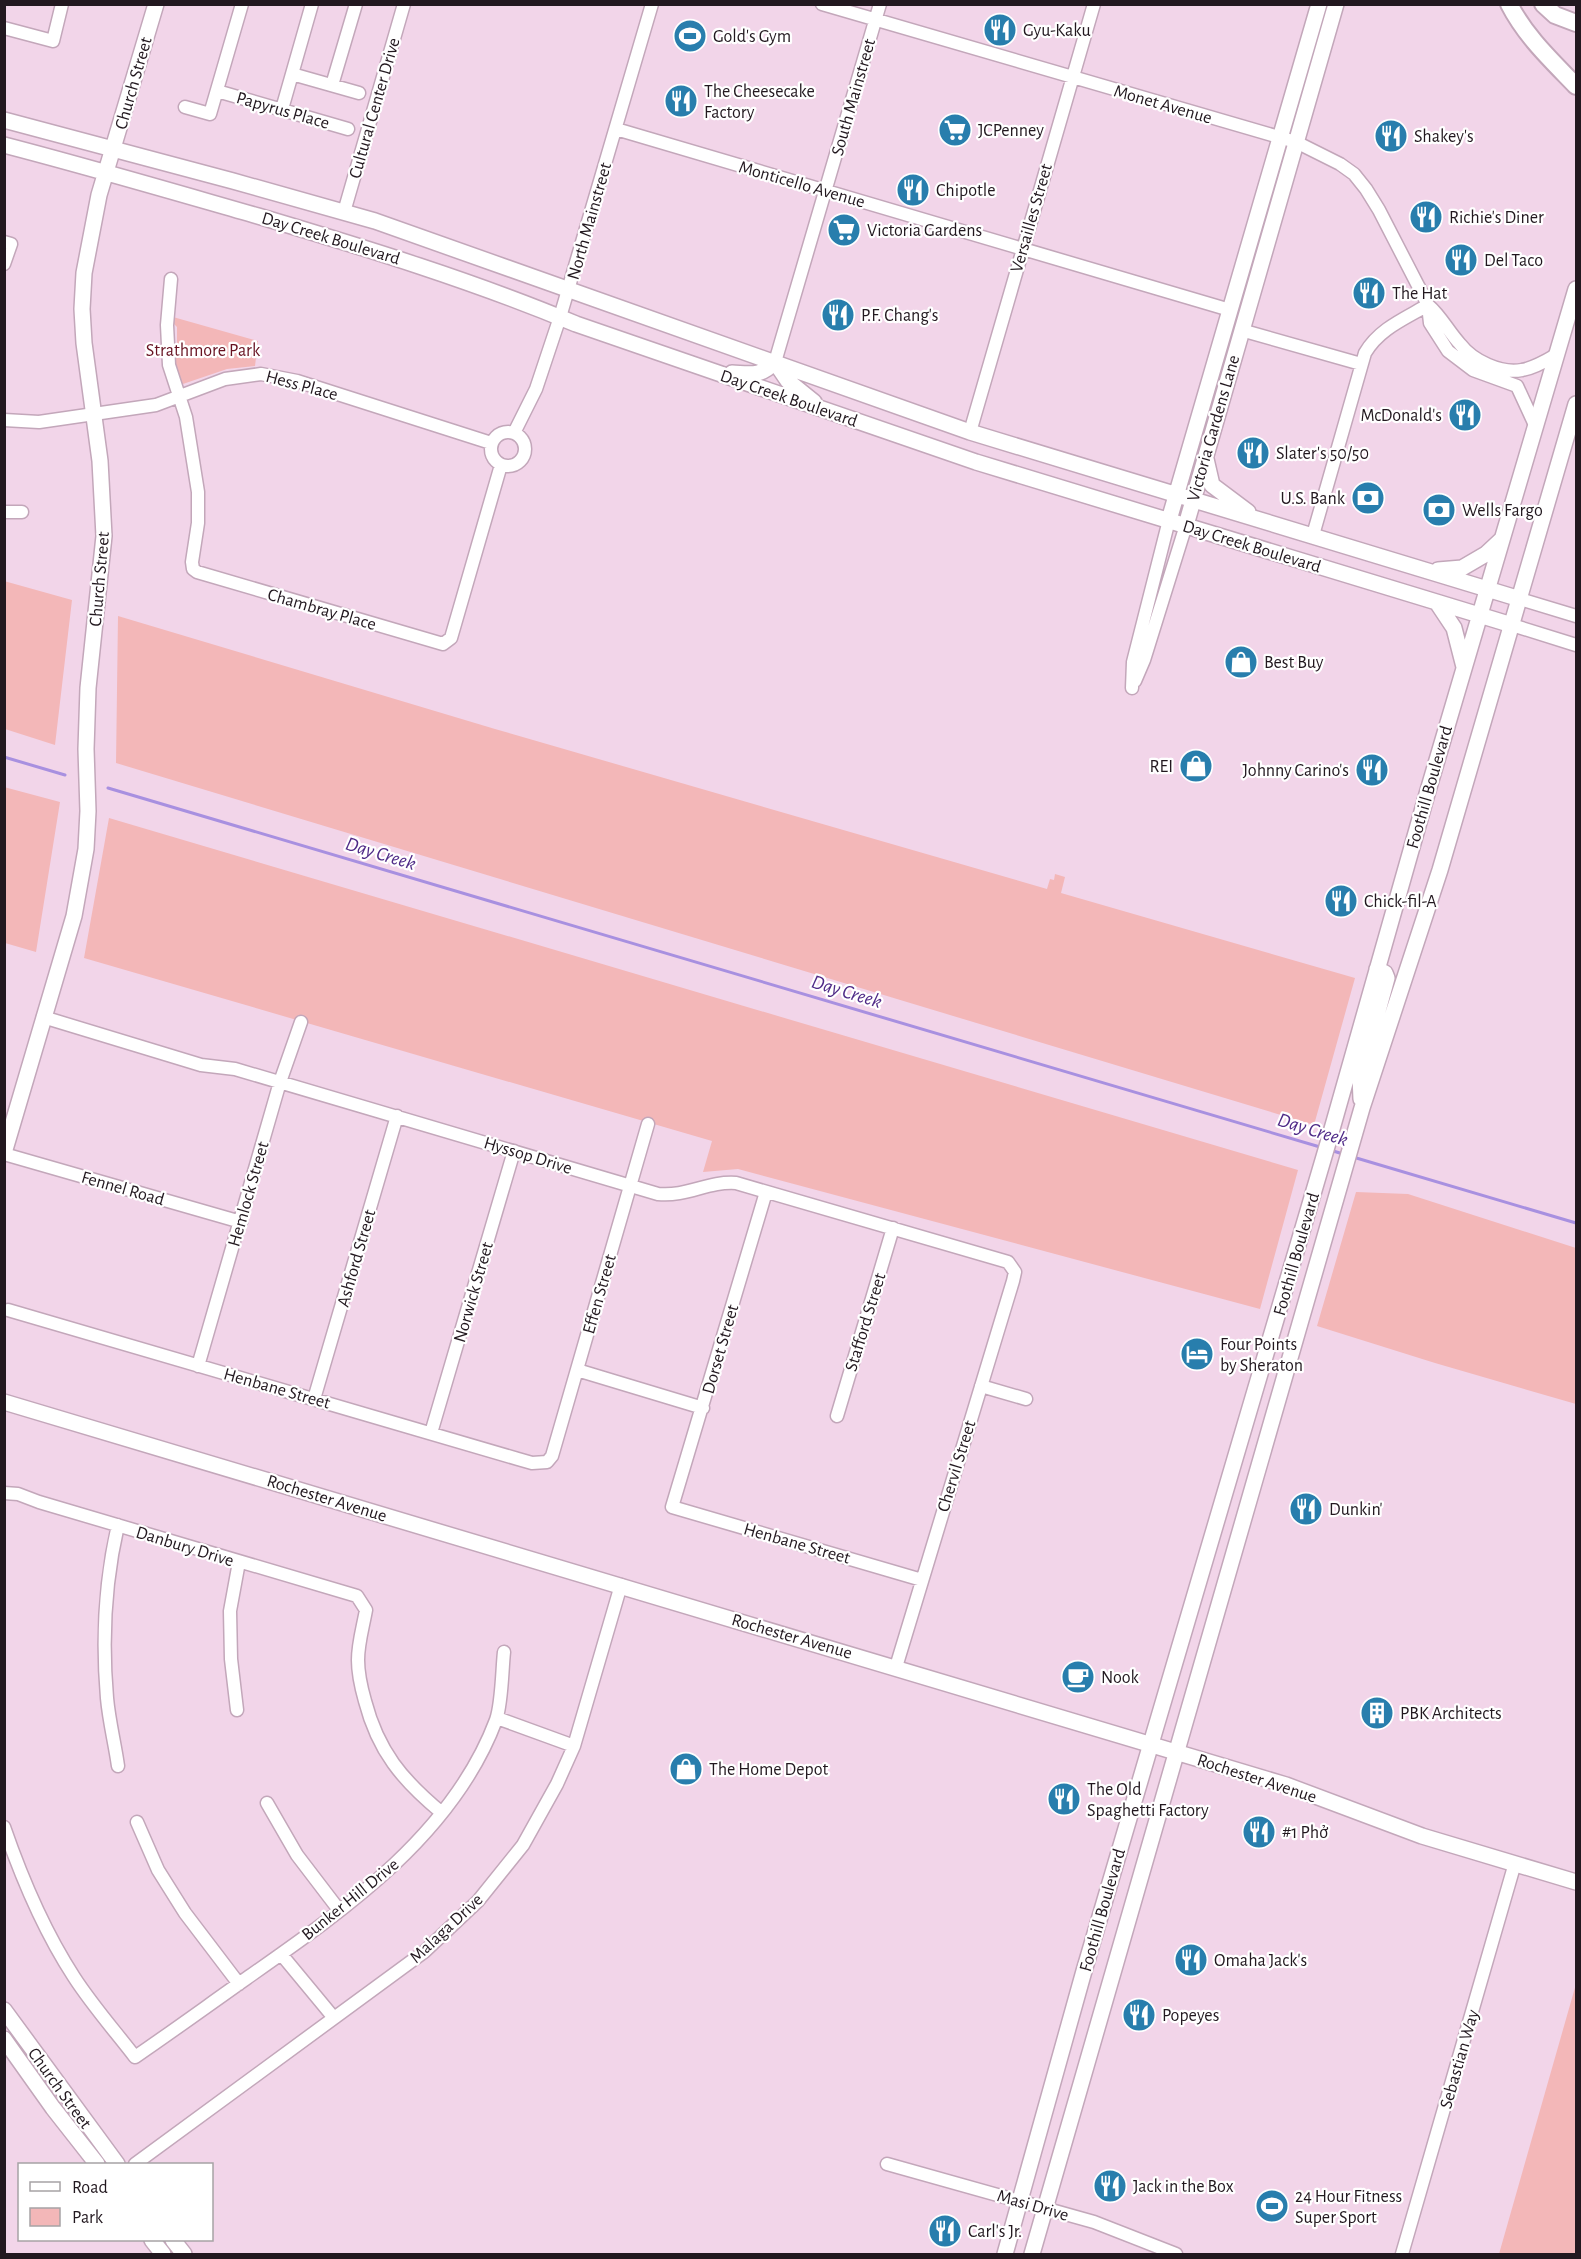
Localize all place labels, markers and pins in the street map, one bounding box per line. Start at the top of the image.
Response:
restaurant icon: Gyu-Kaku [982,12,1018,48]
sports icon: Gold's Gym [672,18,708,54]
place label: Gyu-Kaku [1023,22,1091,40]
place label: Gold's Gym [713,28,791,46]
restaurant icon: The Cheesecake Factory [663,83,699,119]
place label: The Cheesecake Factory [704,83,815,122]
supermarket icon: JCPenney [937,112,973,148]
restaurant icon: Shakey's [1373,118,1409,154]
place label: JCPenney [978,122,1044,140]
place label: Shakey's [1414,128,1474,146]
restaurant icon: Chipotle [895,172,931,208]
place label: Chipotle [936,182,996,200]
restaurant icon: Richie's Diner [1408,199,1444,235]
place label: Richie's Diner [1449,209,1544,227]
supermarket icon: Victoria Gardens [826,212,862,248]
place label: Victoria Gardens [867,222,982,240]
restaurant icon: Del Taco [1443,242,1479,278]
place label: Del Taco [1484,252,1543,270]
restaurant icon: The Hat [1351,275,1387,311]
place label: The Hat [1392,285,1448,303]
restaurant icon: P.F. Chang's [820,297,856,333]
place label: P.F. Chang's [861,307,938,325]
restaurant icon: McDonald's [1447,397,1483,433]
place label: McDonald's [1360,407,1442,425]
restaurant icon: Slater's 50/50 [1235,435,1271,471]
place label: Slater's 50/50 [1276,445,1369,463]
bank icon: U.S. Bank [1350,480,1386,516]
place label: U.S. Bank [1280,490,1346,508]
bank icon: Wells Fargo [1421,492,1457,528]
place label: Wells Fargo [1462,502,1543,520]
shop icon: Best Buy [1223,644,1259,680]
place label: Best Buy [1264,654,1324,672]
shop icon: REI [1178,748,1214,784]
restaurant icon: Johnny Carino's [1354,752,1390,788]
place label: REI [1150,758,1173,776]
place label: Johnny Carino's [1243,762,1349,780]
restaurant icon: Chick-fil-A [1323,883,1359,919]
place label: Chick-fil-A [1364,893,1437,911]
hotel icon: Four Points by Sheraton [1179,1336,1215,1372]
place label: Four Points by Sheraton [1220,1336,1303,1375]
restaurant icon: Dunkin' [1288,1491,1324,1527]
place label: Dunkin' [1329,1501,1383,1519]
cafe icon: Nook [1060,1659,1096,1695]
place label: Nook [1101,1669,1140,1687]
building icon: PBK Architects [1359,1695,1395,1731]
place label: PBK Architects [1400,1705,1502,1723]
shop icon: The Home Depot [668,1751,704,1787]
place label: The Home Depot [709,1761,828,1779]
restaurant icon: The Old Spaghetti Factory [1046,1781,1082,1817]
place label: The Old Spaghetti Factory [1087,1781,1209,1820]
restaurant icon: #1 Phở [1241,1814,1277,1850]
place label: #1 Phở [1282,1824,1329,1842]
restaurant icon: Omaha Jack's [1173,1942,1209,1978]
place label: Omaha Jack's [1214,1952,1307,1970]
restaurant icon: Popeyes [1121,1997,1157,2033]
place label: Popeyes [1162,2007,1219,2025]
restaurant icon: Jack in the Box [1092,2168,1128,2204]
place label: Jack in the Box [1133,2178,1234,2196]
sports icon: 24 Hour Fitness Super Sport [1254,2188,1290,2224]
place label: 24 Hour Fitness Super Sport [1295,2188,1402,2227]
restaurant icon: Carl's Jr. [927,2213,963,2249]
place label: Carl's Jr. [968,2223,1022,2241]

